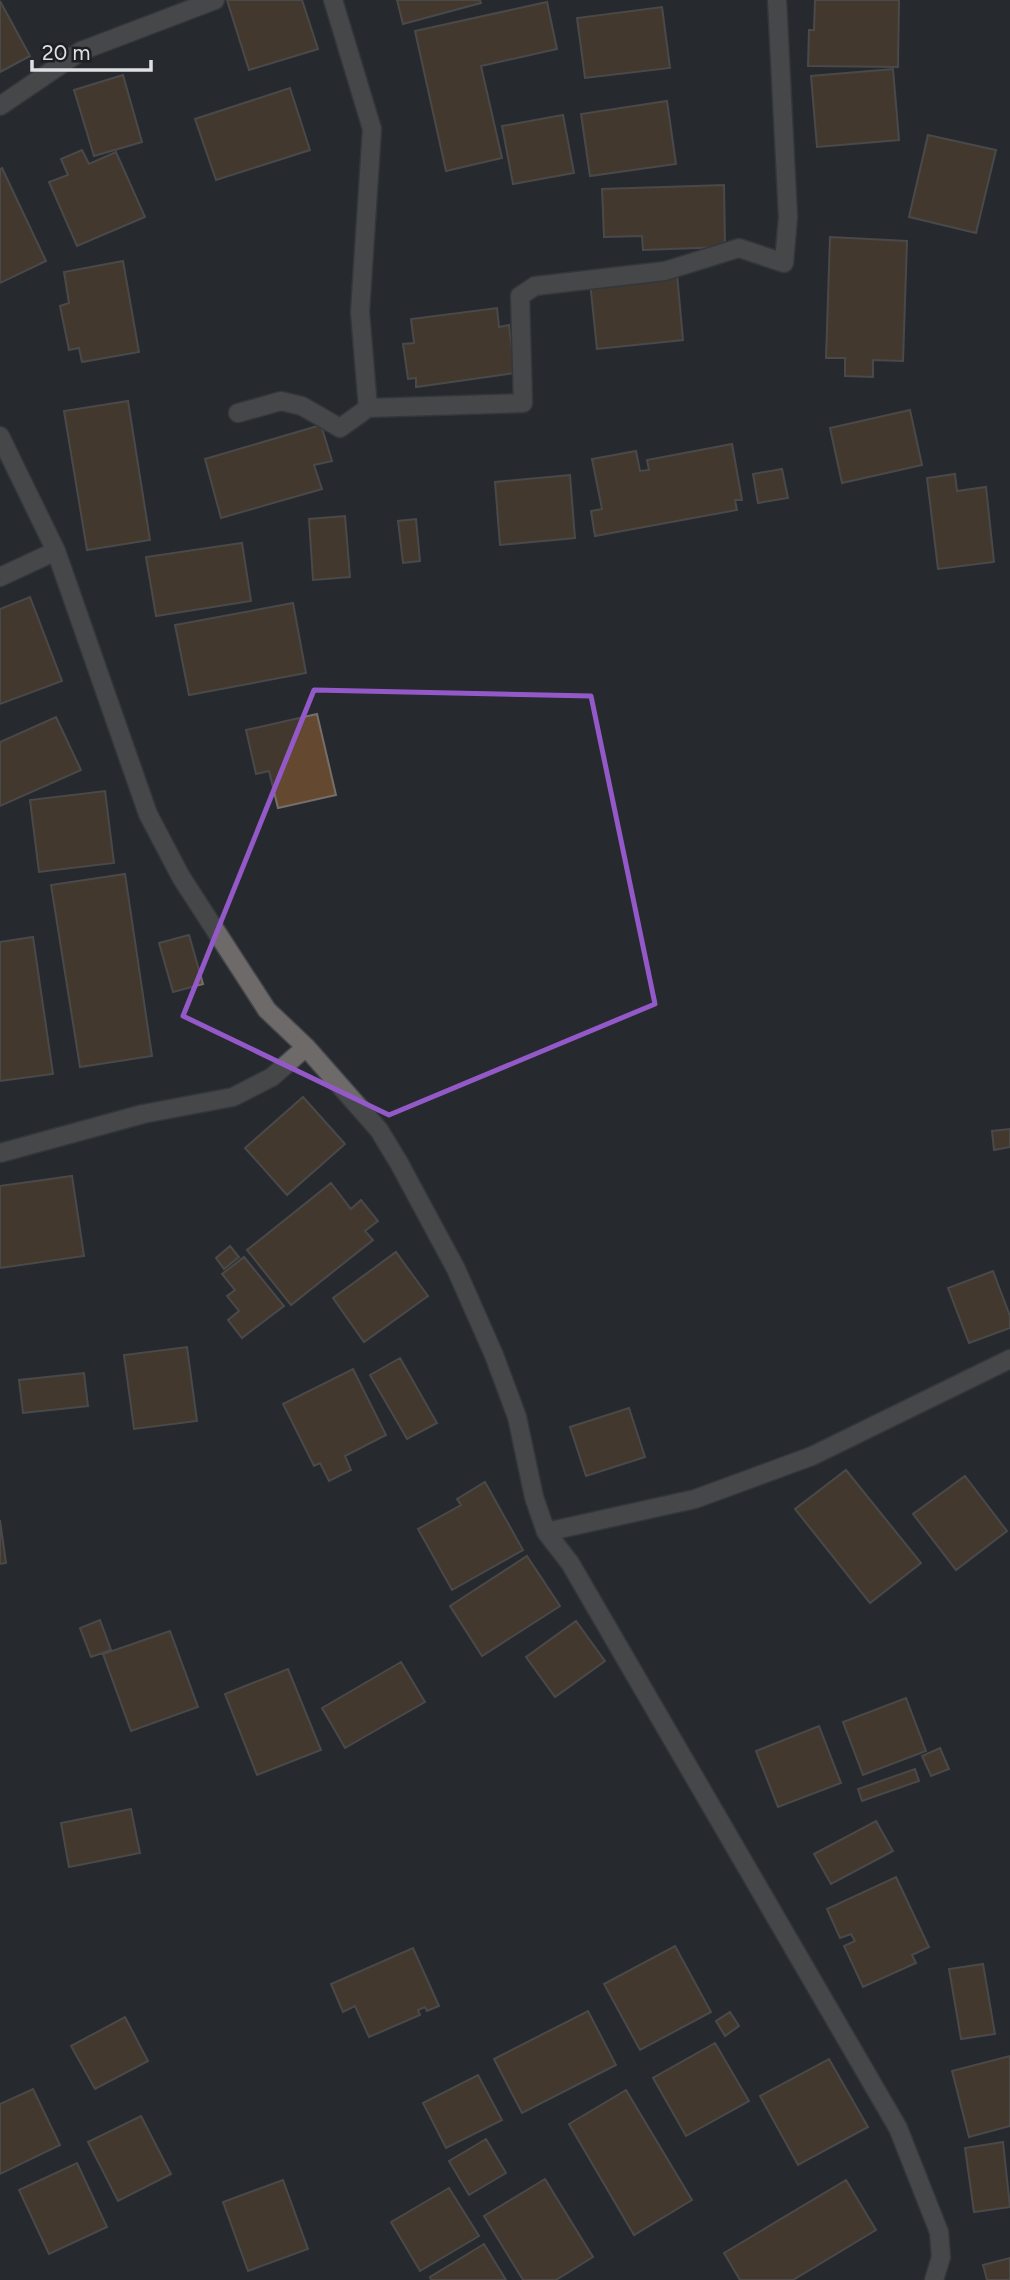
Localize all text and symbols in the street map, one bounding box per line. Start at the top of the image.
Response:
scale bar [32,28,150,72]
text: 20 m [42,40,90,65]

